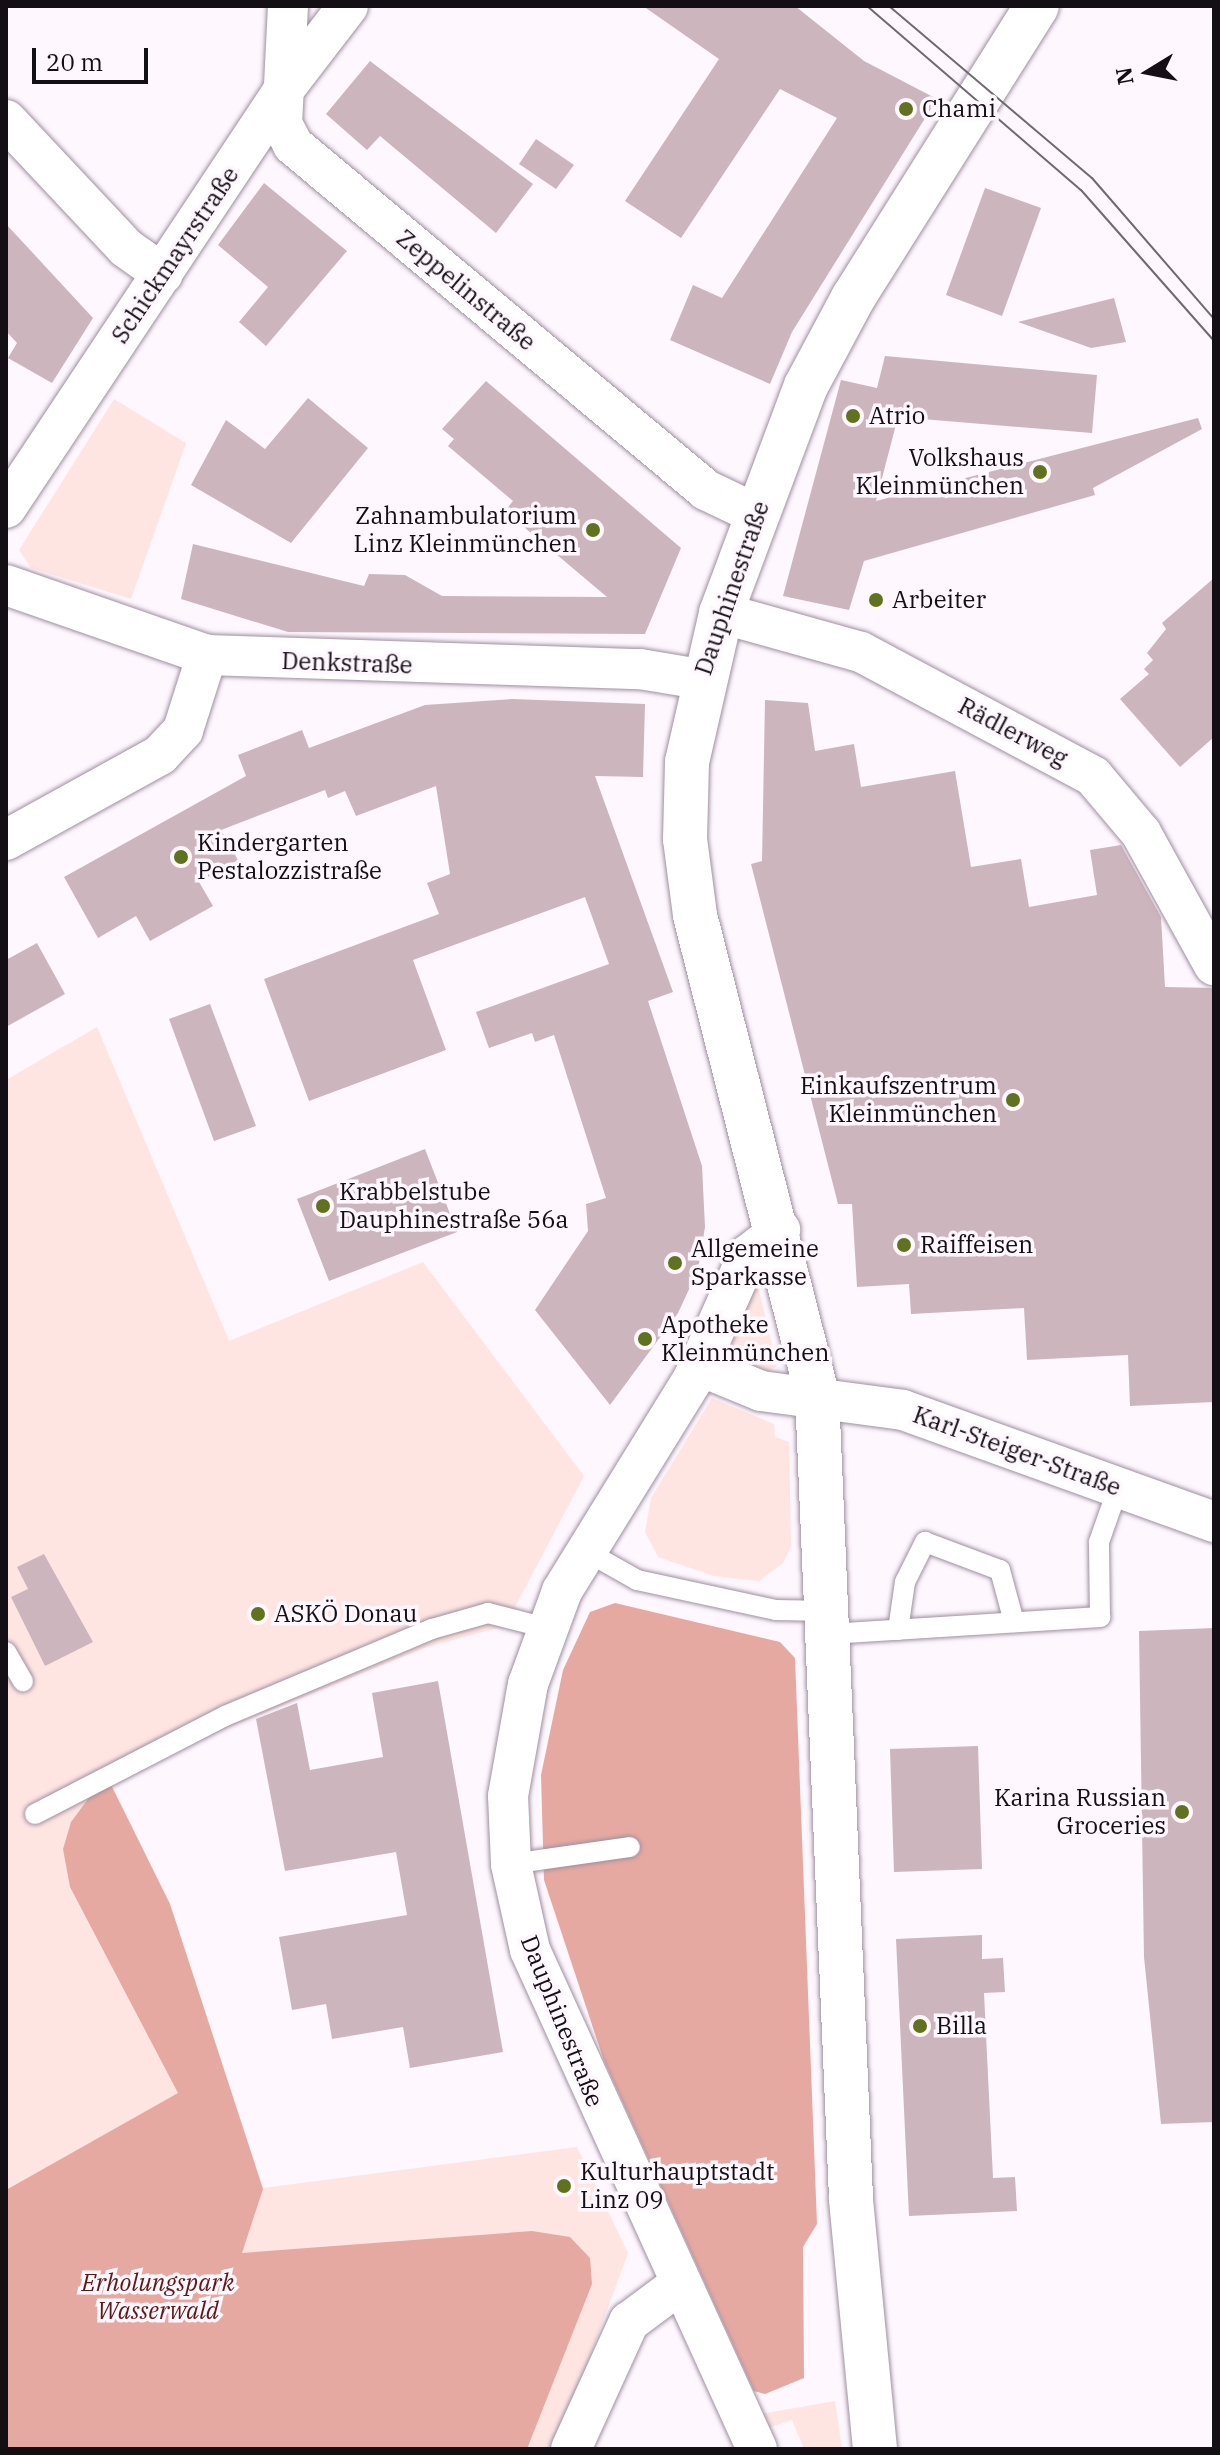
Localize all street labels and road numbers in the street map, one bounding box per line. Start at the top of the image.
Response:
street label: Schickmayrstraße [105,161,245,349]
street label: Zeppelinstraße [391,223,541,357]
street label: Dauphinestraße [689,497,775,679]
street label: Denkstraße [281,646,413,680]
street label: Rädlerweg [953,691,1073,773]
street label: Karl-Steiger-Straße [909,1400,1125,1502]
street label: Dauphinestraße [515,1931,609,2111]

